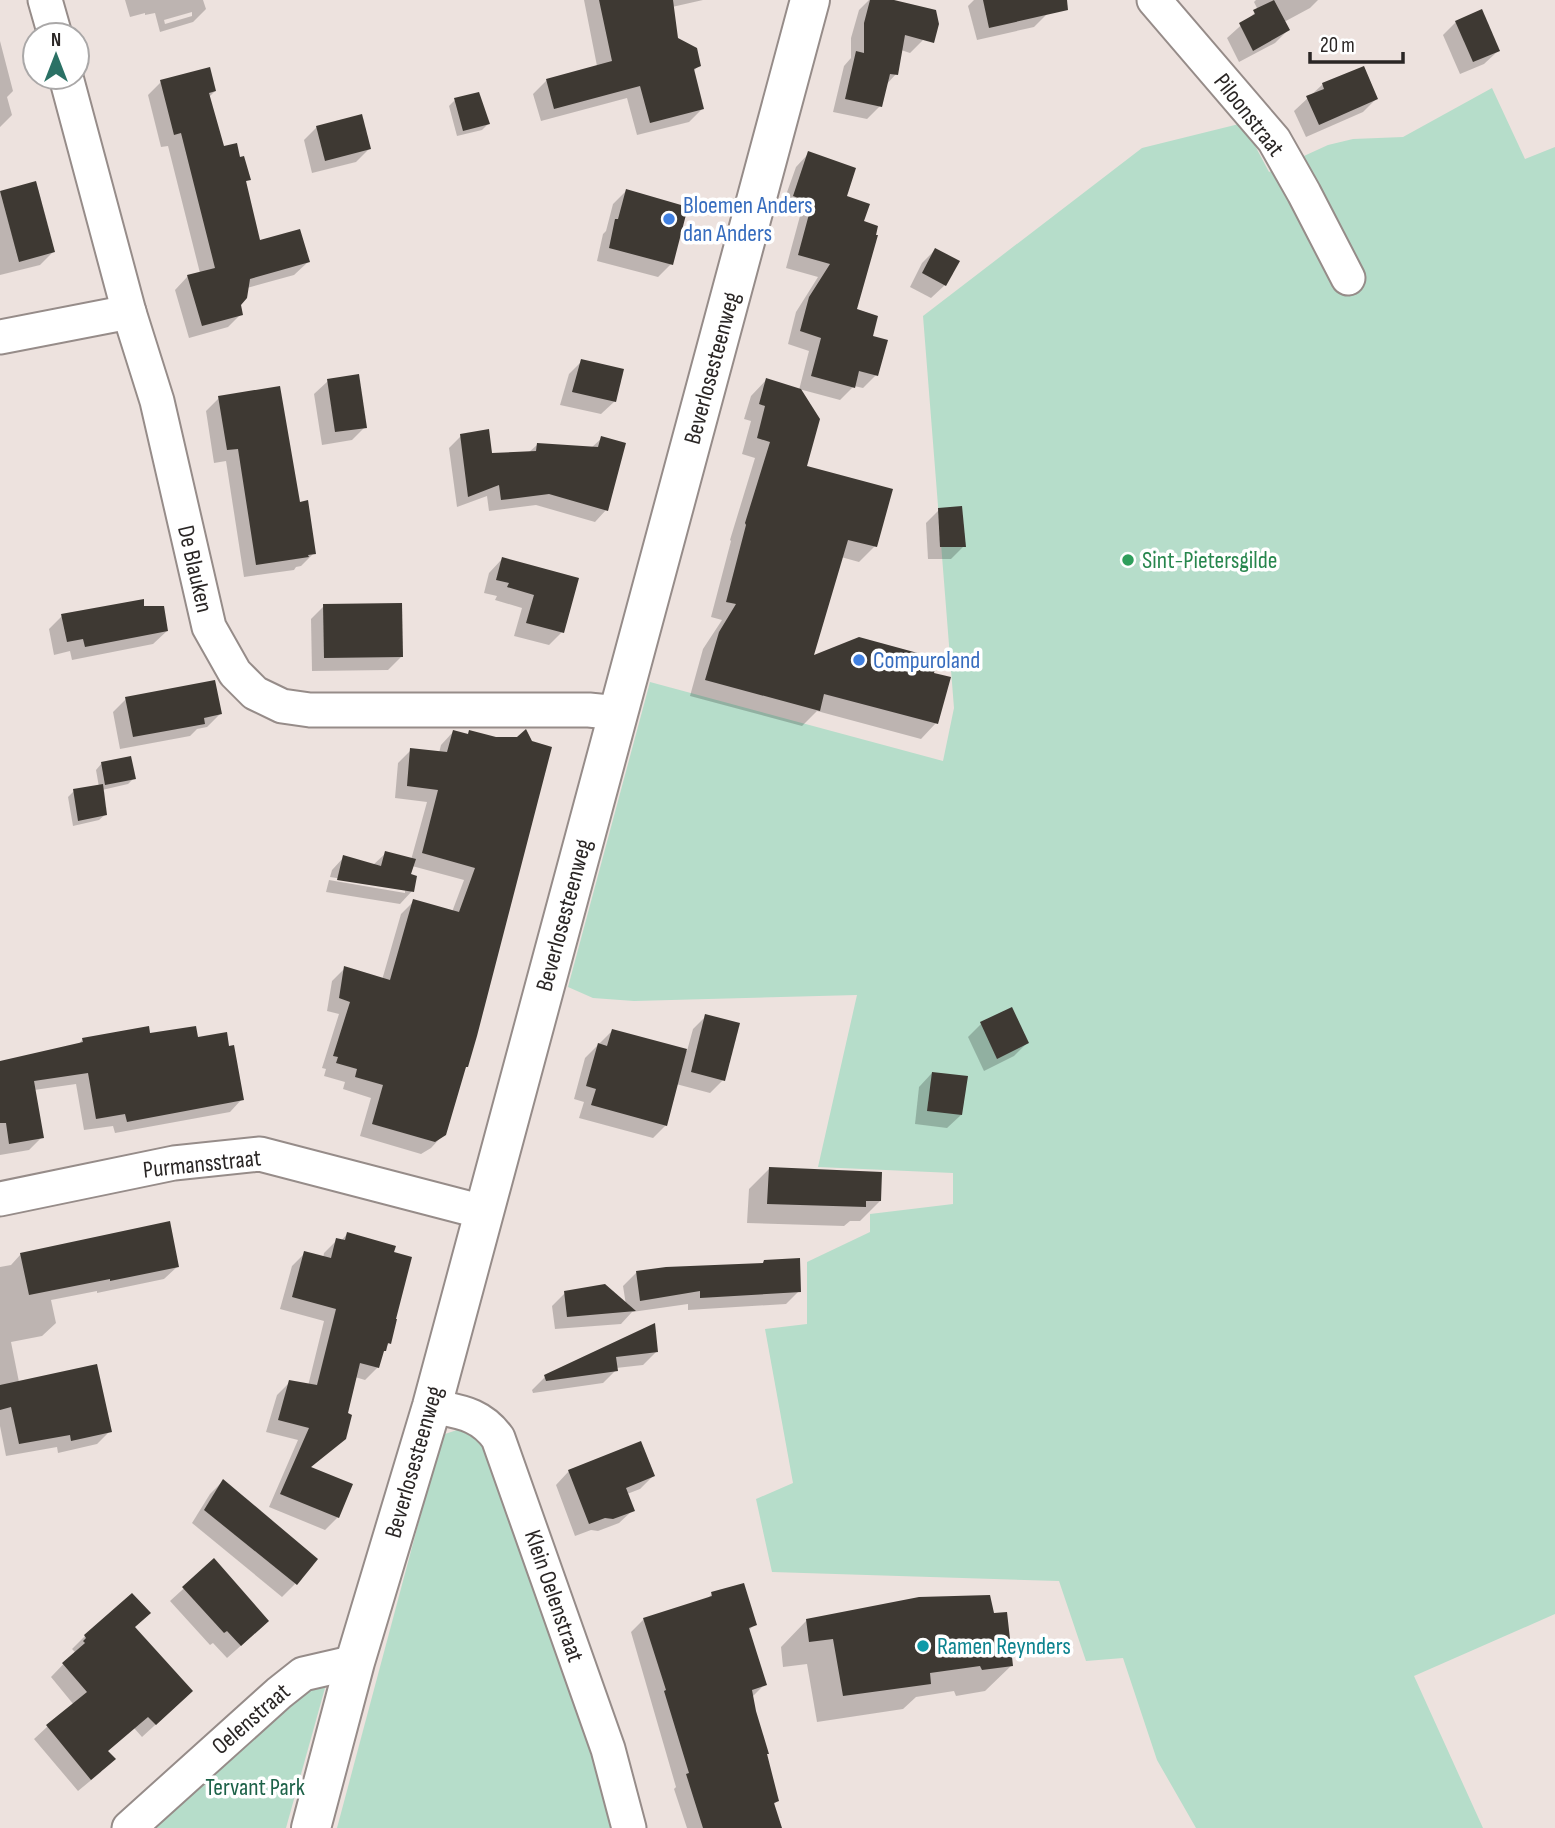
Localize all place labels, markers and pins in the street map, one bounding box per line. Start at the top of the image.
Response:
place label: Bloemen Anders dan Anders [683,191,813,248]
marker: Bloemen Anders dan Anders [661,211,677,227]
place label: Sint-Pietersgilde [1142,546,1277,575]
marker: Sint-Pietersgilde [1120,552,1136,568]
place label: Compuroland [873,646,980,675]
marker: Compuroland [851,652,867,668]
place label: Ramen Reynders [937,1632,1071,1661]
marker: Ramen Reynders [915,1638,931,1654]

